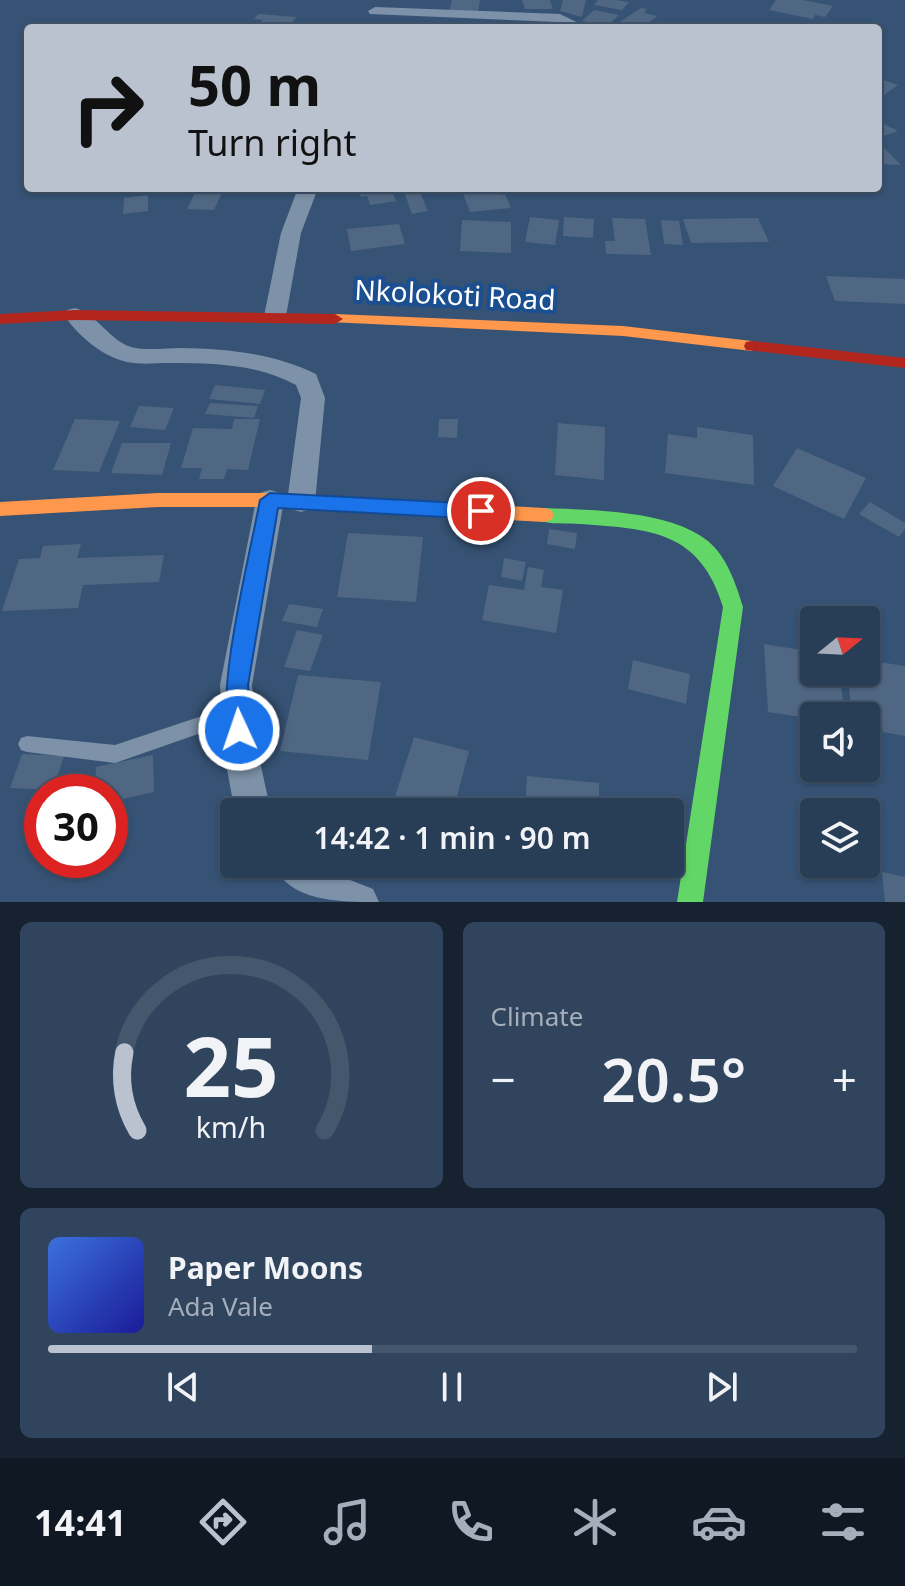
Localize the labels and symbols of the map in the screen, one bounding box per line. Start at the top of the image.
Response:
street label: Nkolokoti Road [354,270,556,318]
pin [447,477,515,545]
north arrow [800,606,880,686]
position arrow [197,688,281,772]
speed limit sign: 30 [24,774,128,878]

